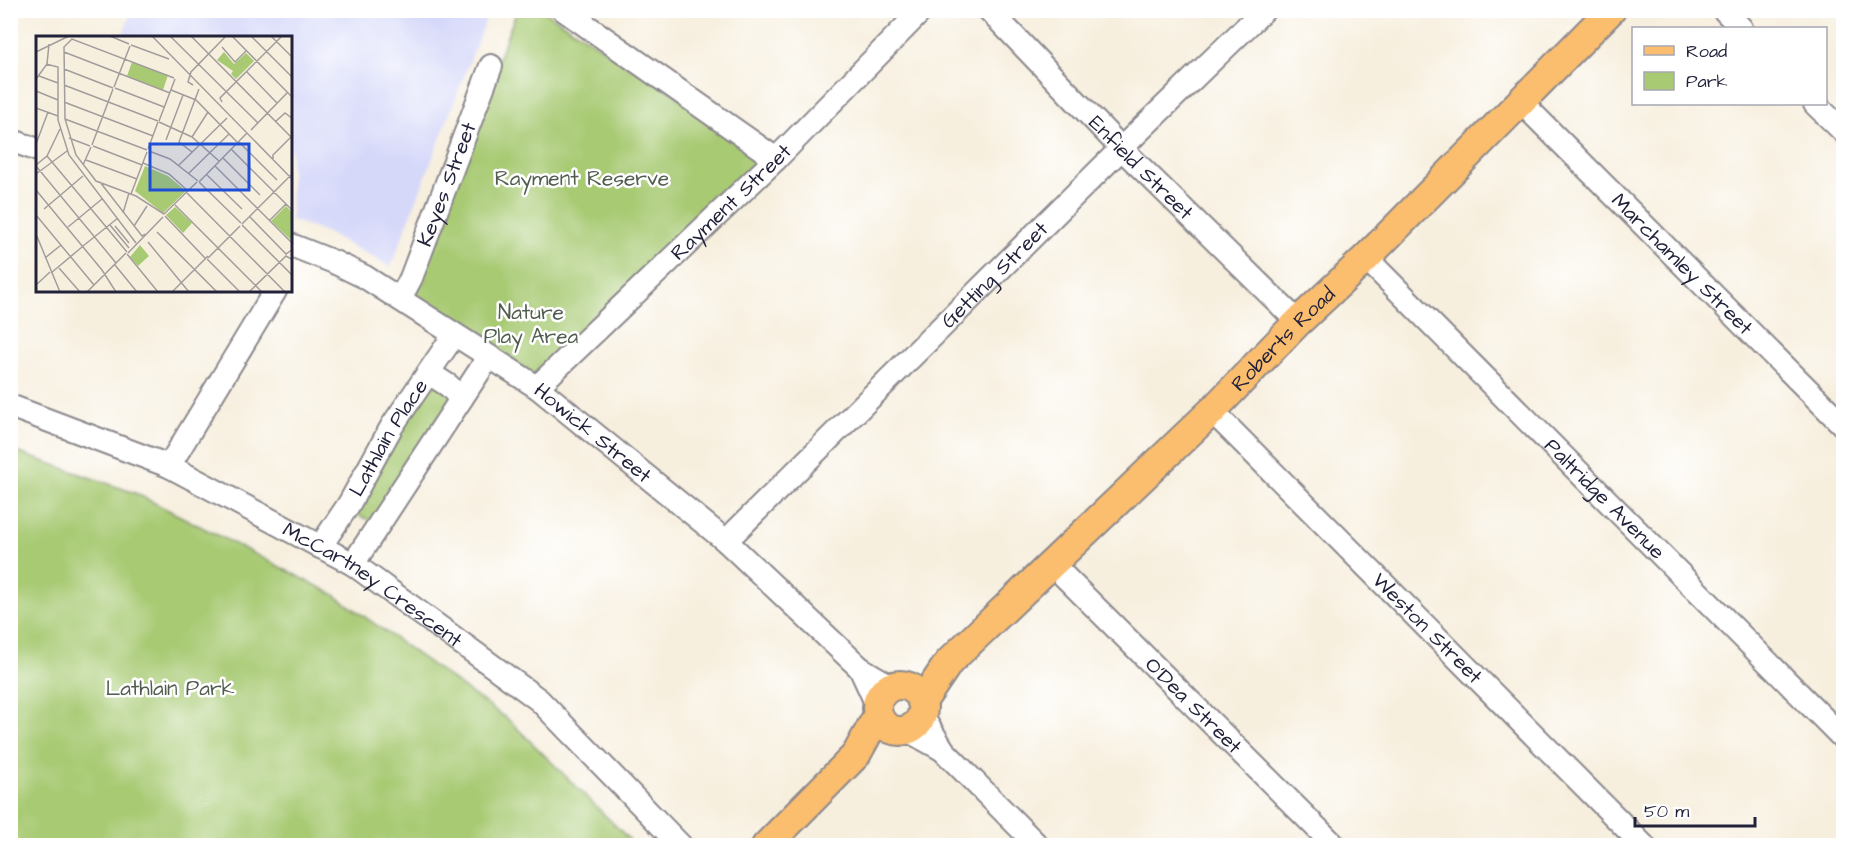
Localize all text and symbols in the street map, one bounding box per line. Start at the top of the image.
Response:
legend [1632,27,1827,105]
inset map [36,36,292,292]
text: Road [1686,39,1727,64]
text: Park [1686,69,1728,94]
street label: Enfield Street [1082,109,1200,226]
street label: Keyes Street [410,117,483,250]
street label: Rayment Street [664,137,798,267]
park label: Rayment Reserve [495,164,669,195]
street label: Marchamley Street [1605,186,1760,342]
street label: Getting Street [934,214,1055,335]
street label: Roberts Road [1224,280,1342,398]
park label: Nature Play Area [484,298,579,353]
street label: Lathlain Place [342,373,435,501]
street label: Howick Street [528,376,658,490]
street label: Paltridge Avenue [1538,431,1672,566]
street label: McCartney Crescent [278,515,469,654]
street label: Weston Street [1366,566,1490,690]
street label: O'Dea Street [1139,650,1249,760]
park label: Lathlain Park [106,674,234,703]
scale bar [1635,790,1755,828]
text: 50 m [1644,799,1689,824]

